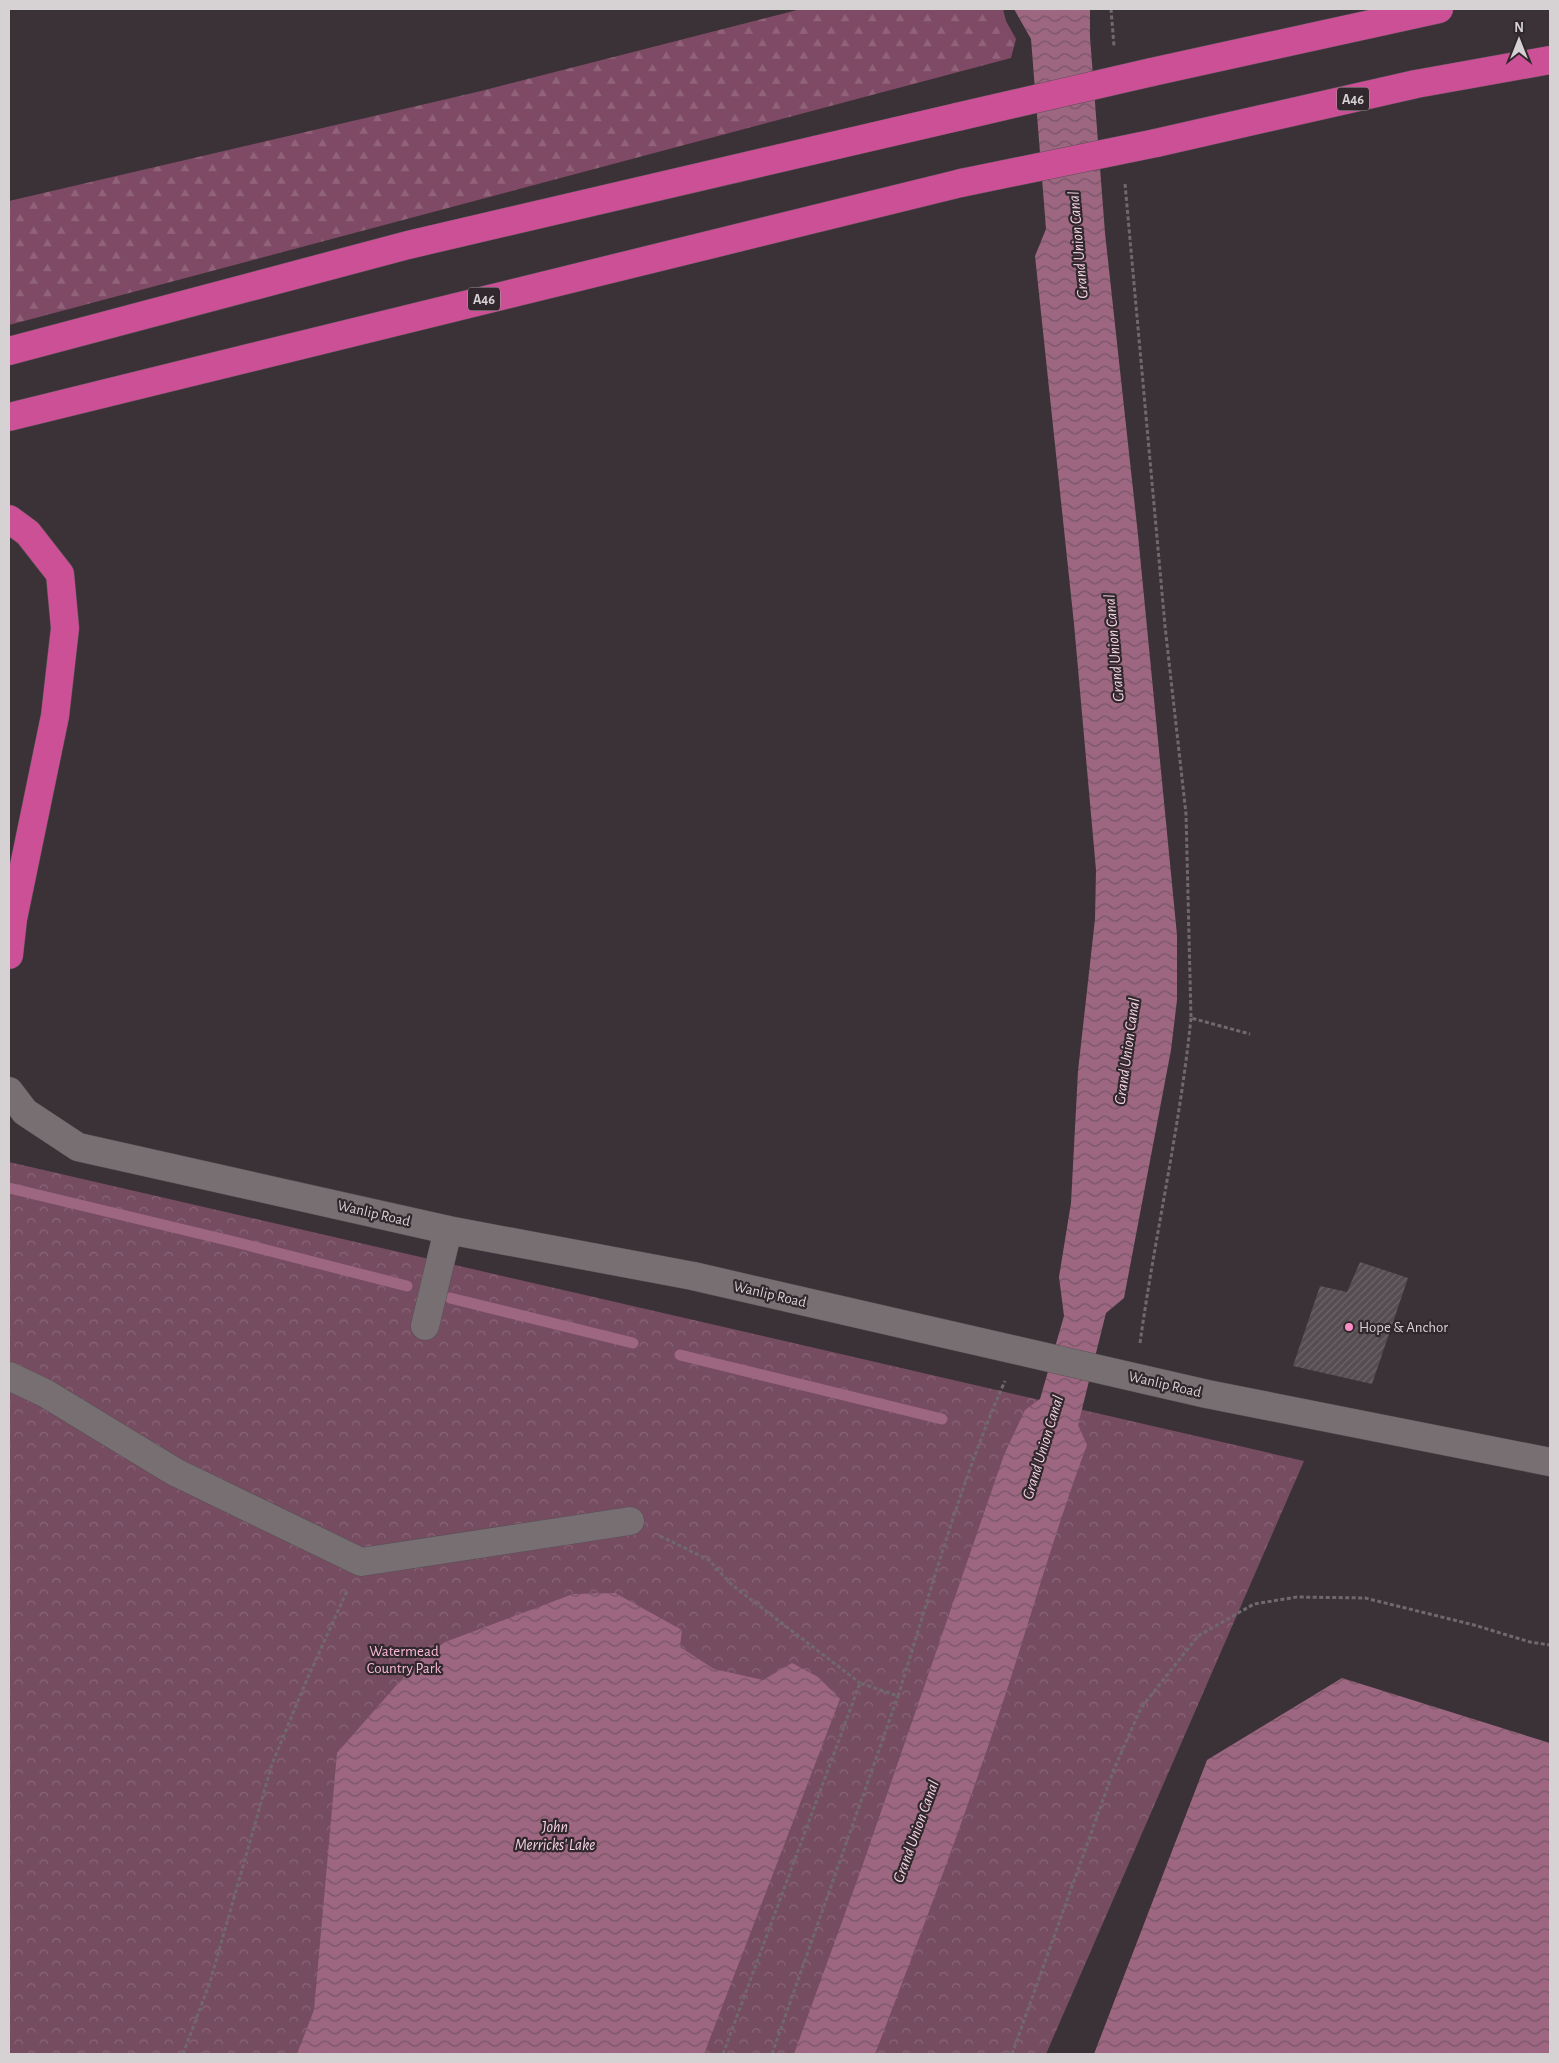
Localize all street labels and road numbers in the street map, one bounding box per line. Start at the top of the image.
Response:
road number: A46 [1337,88,1369,110]
road number: A46 [468,288,500,310]
street label: Wanlip Road [336,1198,412,1229]
street label: Wanlip Road [732,1279,808,1310]
street label: Wanlip Road [1127,1369,1203,1400]

